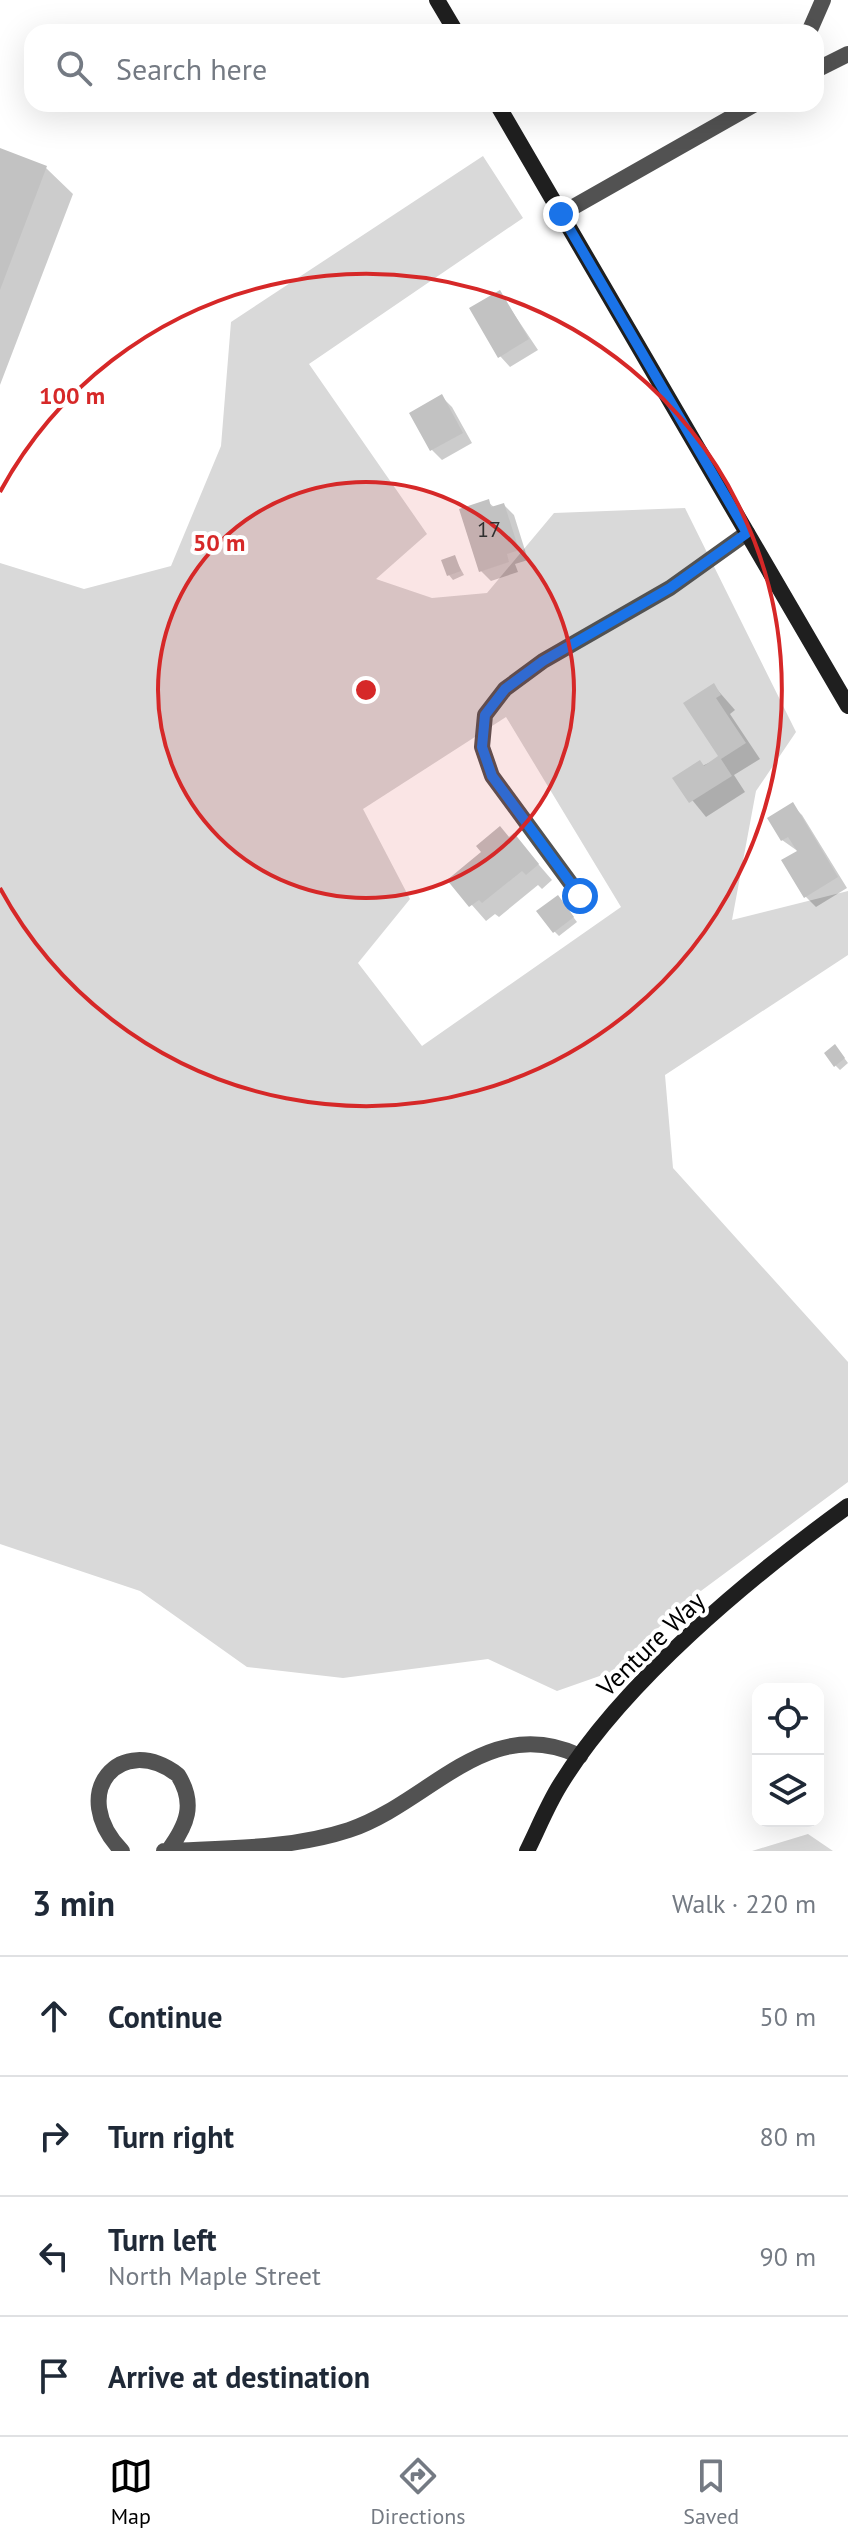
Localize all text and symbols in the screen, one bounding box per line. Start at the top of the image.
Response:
search box [24,24,824,112]
icon: search [52,46,96,90]
text: Search here [116,49,267,88]
route end [543,196,579,232]
text: 100 m [39,380,105,411]
house number: 17 [477,515,501,543]
text: 50 m [193,527,245,558]
centre of rings [352,676,380,704]
route start [562,878,598,914]
street label: Venture Way [589,1584,712,1704]
map controls [752,1683,824,1827]
button: locate [752,1683,824,1755]
button: layers [752,1755,824,1827]
text: 3 min [32,1881,115,1925]
text: Walk · 220 m [672,1887,816,1920]
icon: ahead [32,1994,76,2038]
text: Continue [108,1997,222,2036]
text: 50 m [760,2000,816,2033]
icon: right [32,2114,76,2158]
text: Turn right [108,2117,234,2156]
text: 80 m [760,2120,816,2153]
text: Turn left [108,2220,216,2259]
icon: left [32,2234,76,2278]
text: 90 m [760,2240,816,2273]
text: North Maple Street [108,2259,321,2292]
icon: arrive [32,2354,76,2398]
text: Arrive at destination [108,2357,370,2396]
tab: Map [109,2454,153,2530]
tab: Directions [370,2454,466,2530]
tab: Saved [683,2454,739,2530]

